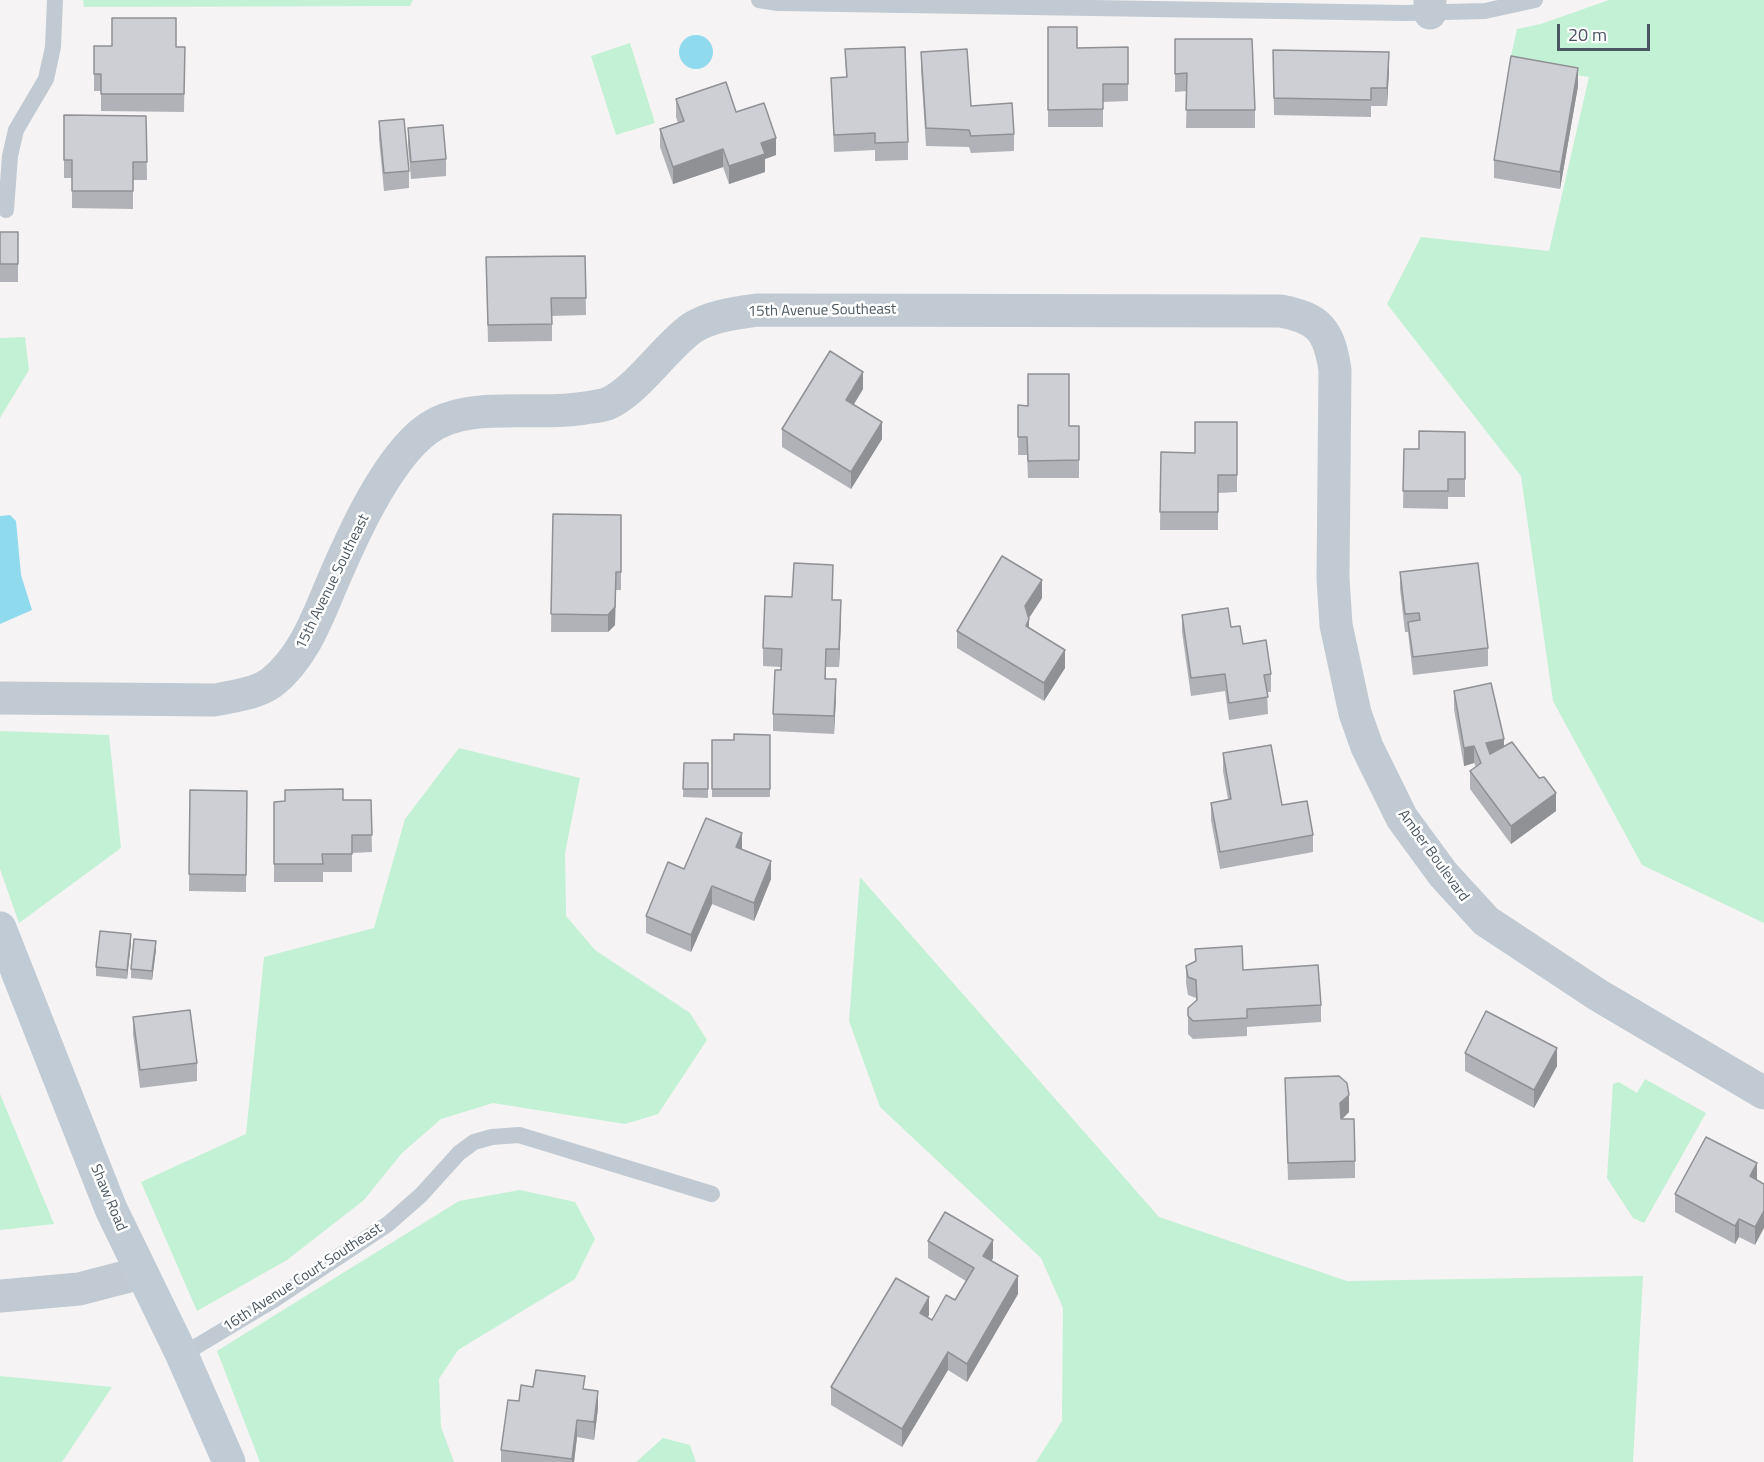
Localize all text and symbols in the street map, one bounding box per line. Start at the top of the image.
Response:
scale bar [1560,12,1653,50]
text: 20 m [1568,21,1607,48]
street label: 15th Avenue Southeast [748,301,896,321]
street label: 15th Avenue Southeast [292,511,374,653]
street label: Amber Boulevard [1394,807,1472,905]
street label: Shaw Road [86,1162,130,1234]
street label: 16th Avenue Court Southeast [220,1220,386,1336]

